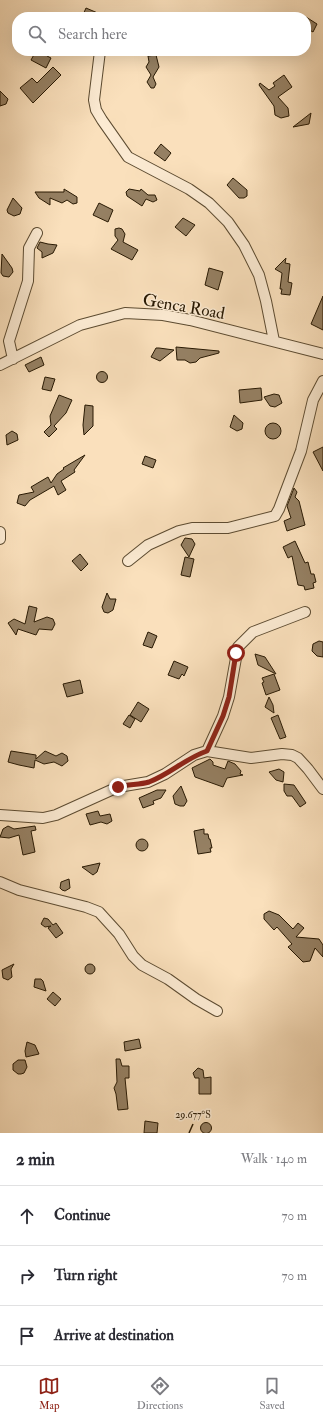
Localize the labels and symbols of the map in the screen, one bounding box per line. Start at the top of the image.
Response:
street label: Genca Road [141,289,227,324]
route start [227,644,245,662]
route end [109,778,127,796]
text: 29.677°S [175,1109,211,1121]

